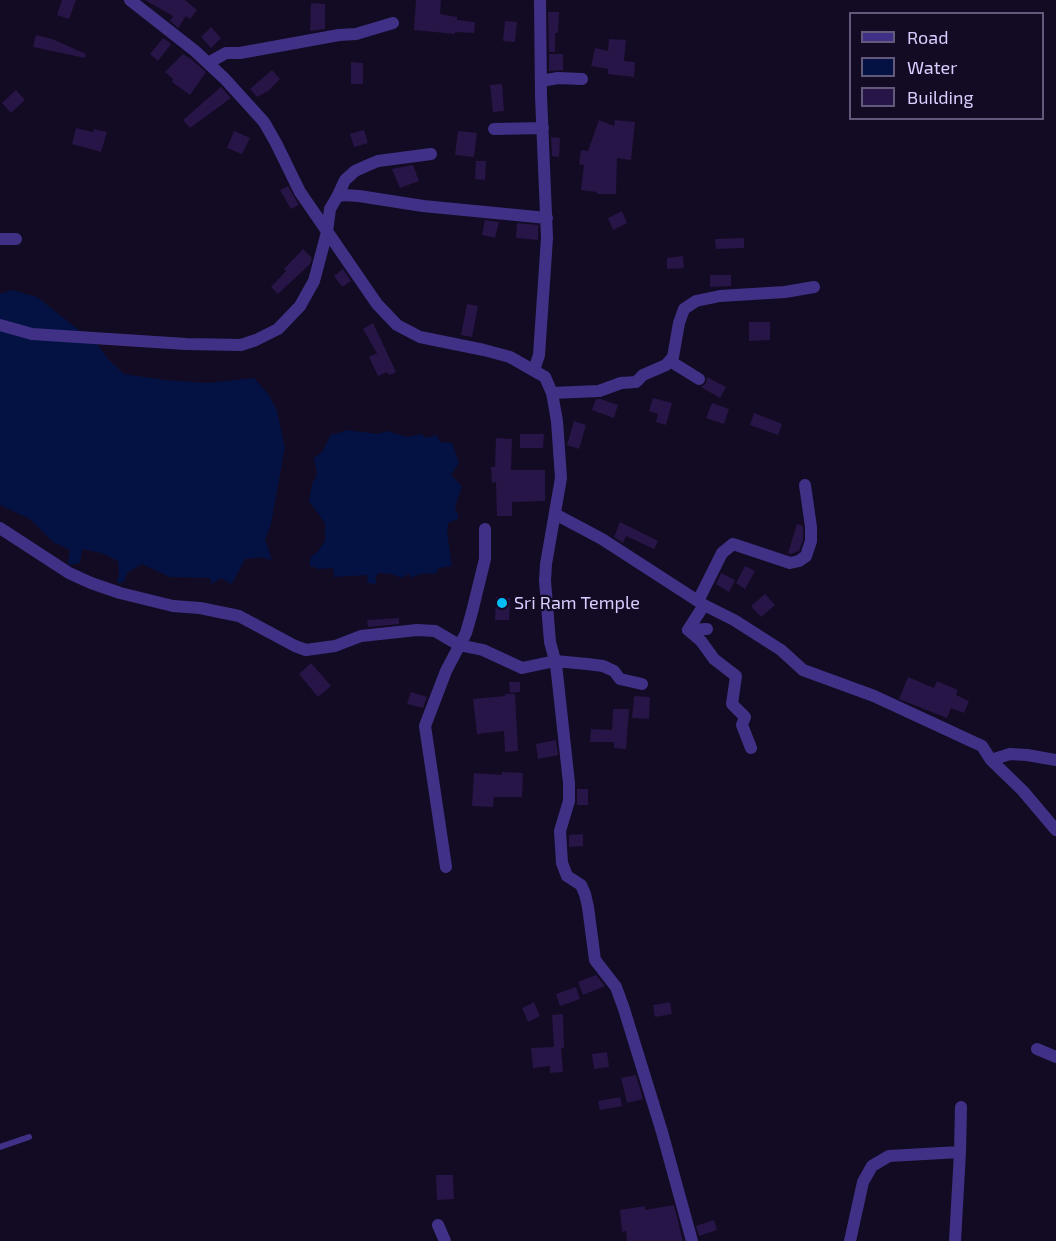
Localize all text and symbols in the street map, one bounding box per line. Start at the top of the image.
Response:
legend [849,12,1044,120]
text: Road [907,26,948,48]
text: Water [907,56,957,78]
text: Building [907,86,974,108]
place label: Sri Ram Temple [514,592,640,614]
marker: Sri Ram Temple [495,596,509,610]

